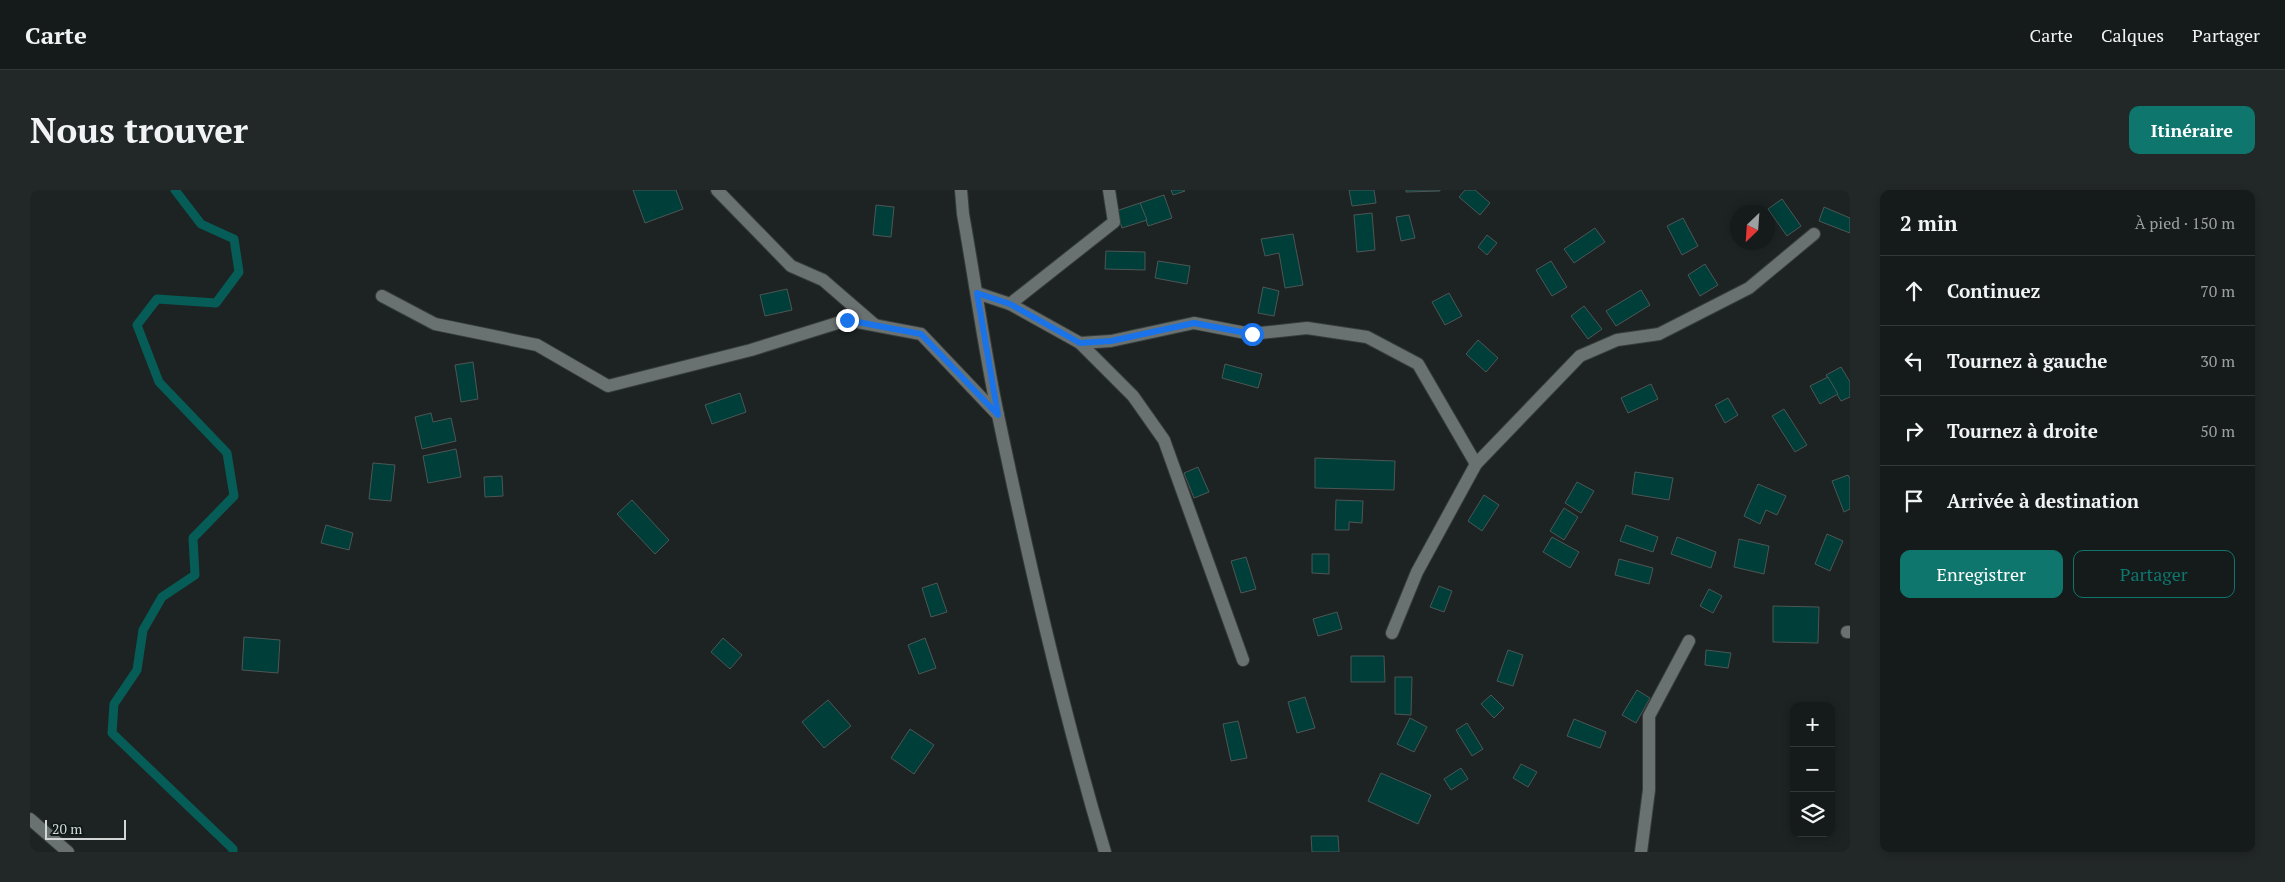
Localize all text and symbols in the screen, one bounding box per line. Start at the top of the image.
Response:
text: Carte [25,19,87,51]
text: Carte [2030,23,2073,47]
text: Calques [2101,23,2164,47]
text: Partager [2192,23,2260,47]
button: Itinéraire [2129,106,2255,154]
text: Nous trouver [30,107,248,153]
north arrow [1730,205,1775,250]
text: 2 min [1900,209,1957,237]
text: À pied · 150 m [2135,212,2235,234]
icon: ahead [1900,277,1928,305]
text: Continuez [1947,278,2040,303]
text: 70 m [2200,280,2235,302]
route end [836,309,859,332]
route start [1241,323,1264,346]
icon: left [1900,347,1928,375]
text: Tournez à gauche [1947,348,2108,373]
text: 30 m [2200,350,2235,372]
icon: right [1900,417,1928,445]
text: Tournez à droite [1947,418,2098,443]
text: 50 m [2200,420,2235,442]
icon: arrive [1900,487,1928,515]
text: Arrivée à destination [1947,488,2139,513]
button: Enregistrer [1900,550,2063,598]
button: Partager [2073,550,2235,598]
map controls [1790,702,1835,837]
button: + [1790,702,1835,747]
button: − [1790,747,1835,792]
button: layers [1790,792,1835,837]
scale bar [45,817,126,840]
text: 20 m [52,819,82,838]

